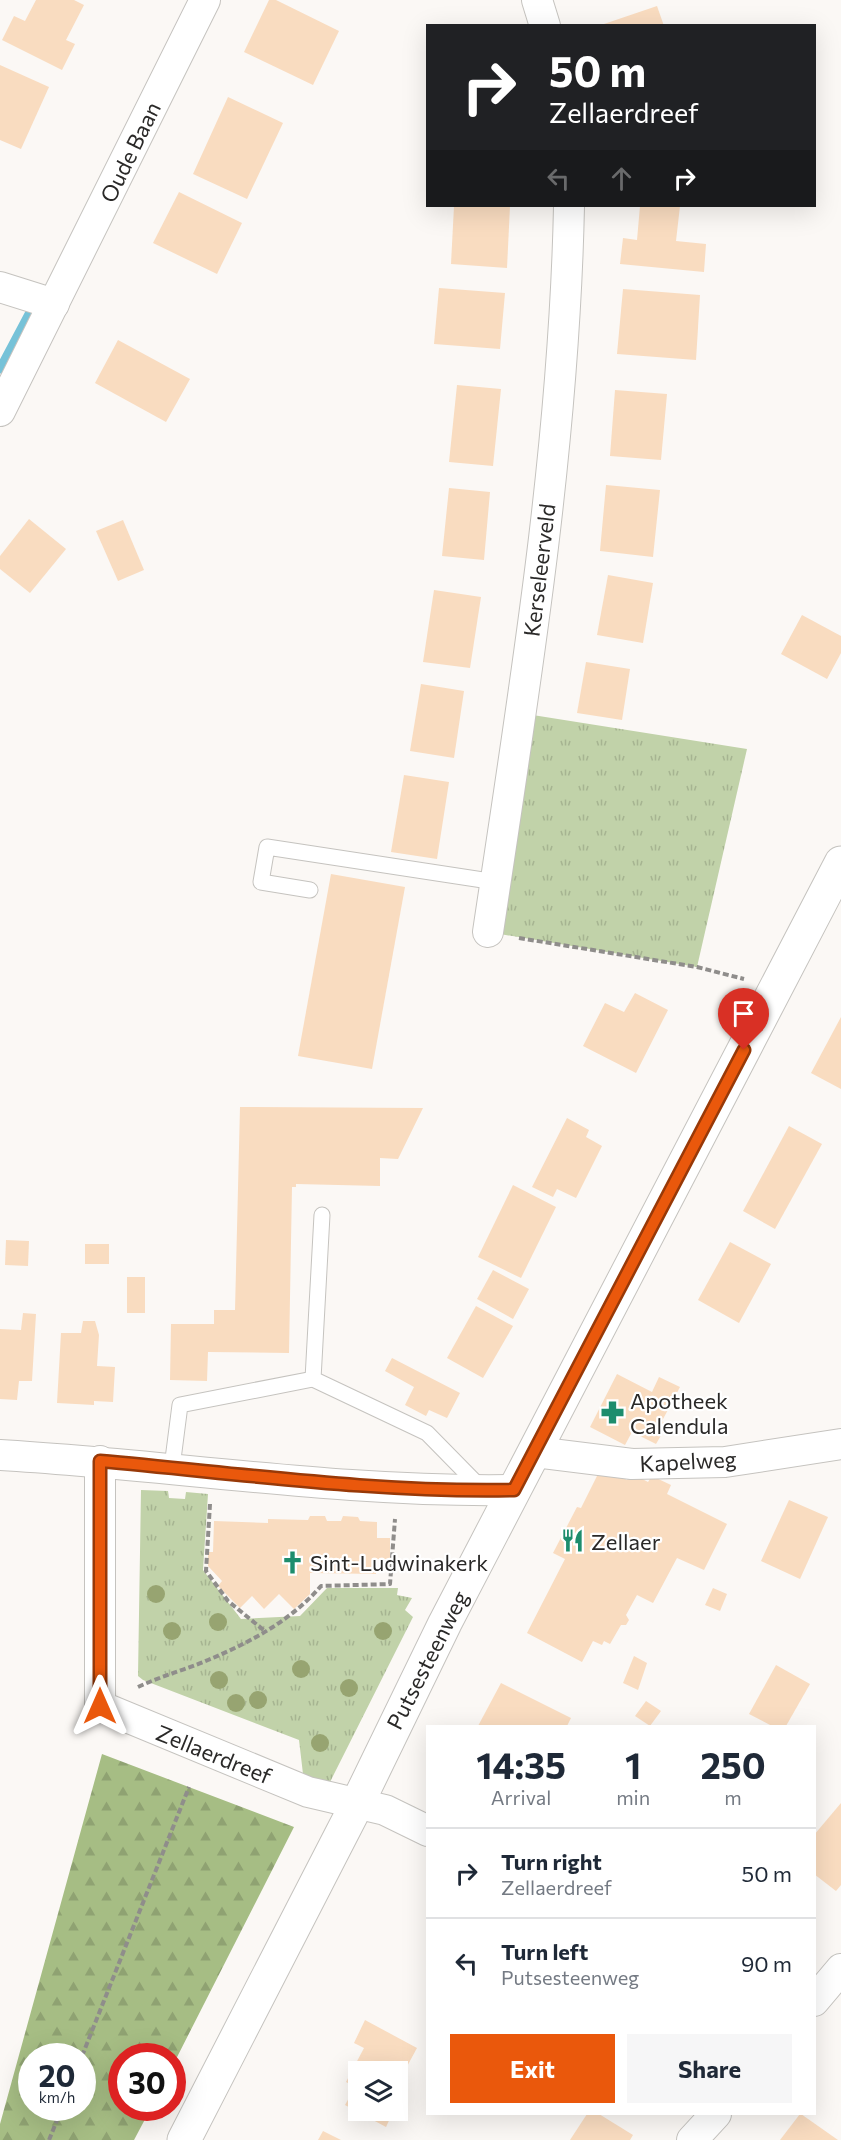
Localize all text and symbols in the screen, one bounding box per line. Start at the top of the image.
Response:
text: 50 m [549,44,646,96]
icon: right [450,48,528,126]
text: Zellaerdreef [549,96,699,129]
street label: Oude Baan [94,97,166,207]
icon: left [542,162,575,195]
icon: ahead [605,162,638,195]
icon: right [668,162,701,195]
street label: Kerseleerveld [517,502,561,638]
pin [718,988,769,1050]
icon: arrive [727,997,760,1030]
place label: Apotheek Calendula [630,1387,728,1439]
pharmacy icon: Apotheek Calendula [599,1400,625,1426]
street label: Kapelweg [639,1445,737,1477]
restaurant icon: Zellaer [560,1528,586,1554]
place label: Zellaer [591,1528,661,1555]
church icon: Sint-Ludwinakerk [279,1549,305,1575]
place label: Sint-Ludwinakerk [310,1549,488,1576]
street label: Putsesteenweg [381,1586,474,1734]
position arrow [68,1674,132,1738]
street label: Zellaerdreef [152,1719,276,1789]
text: 14:35 [476,1742,566,1786]
text: 1 [625,1742,641,1786]
text: 250 [700,1742,766,1786]
text: Arrival [491,1785,551,1809]
text: min [616,1785,650,1809]
text: m [724,1785,742,1809]
text: Turn right [501,1848,602,1875]
icon: right [450,1857,483,1890]
text: 50 m [742,1860,792,1887]
text: Zellaerdreef [501,1875,612,1899]
text: Turn left [501,1938,588,1965]
icon: left [450,1947,483,1980]
text: 90 m [741,1950,792,1977]
text: Putsesteenweg [501,1965,639,1989]
button: Exit [450,2034,615,2103]
button: Share [627,2034,792,2103]
speed limit sign: 30 [108,2043,186,2121]
text: 20 [39,2056,75,2093]
map controls [348,2061,408,2121]
button: layers [348,2061,408,2121]
text: km/h [39,2088,75,2106]

